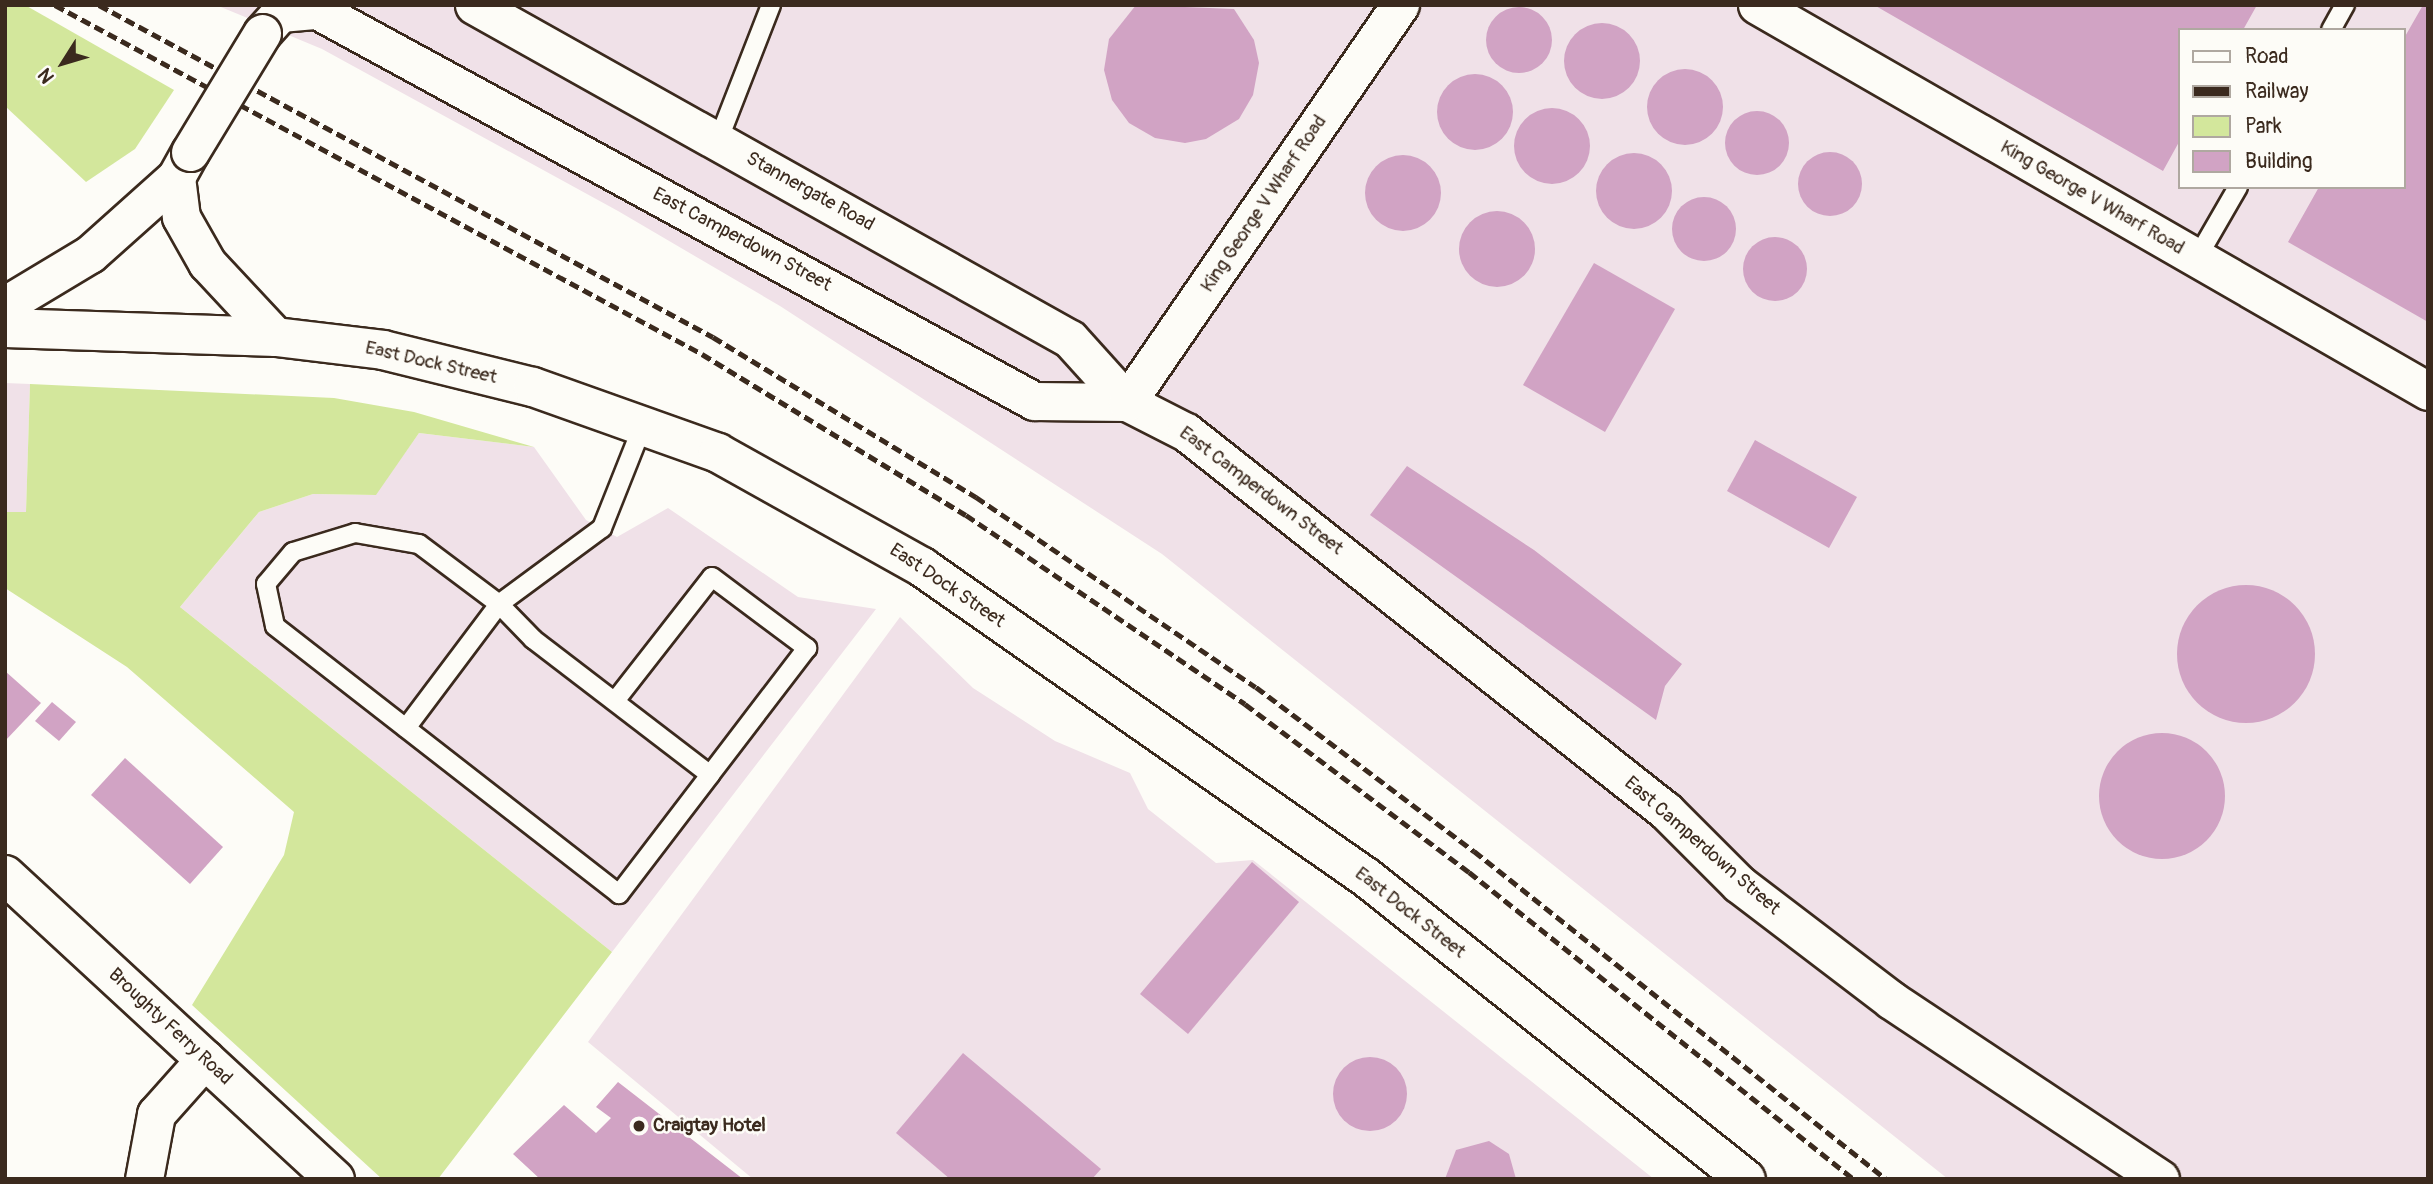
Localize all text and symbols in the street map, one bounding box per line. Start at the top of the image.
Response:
north arrow [28,28,98,98]
legend [2178,28,2405,189]
text: Road [2245,43,2289,70]
text: N [33,63,60,88]
text: Railway [2245,78,2309,105]
street label: King George V Wharf Road [1196,111,1332,297]
text: Park [2245,113,2282,140]
street label: King George V Wharf Road [1996,136,2188,260]
street label: Stannergate Road [742,147,878,237]
text: Building [2245,148,2312,175]
street label: East Camperdown Street [649,183,835,297]
street label: East Dock Street [363,337,499,389]
street label: East Camperdown Street [1175,422,1347,560]
street label: East Dock Street [885,539,1009,633]
street label: East Camperdown Street [1619,772,1785,920]
street label: East Dock Street [1350,863,1470,963]
street label: Broughty Ferry Road [103,964,237,1090]
place label: Craigtay Hotel [653,1115,766,1137]
marker: Craigtay Hotel [631,1118,647,1134]

